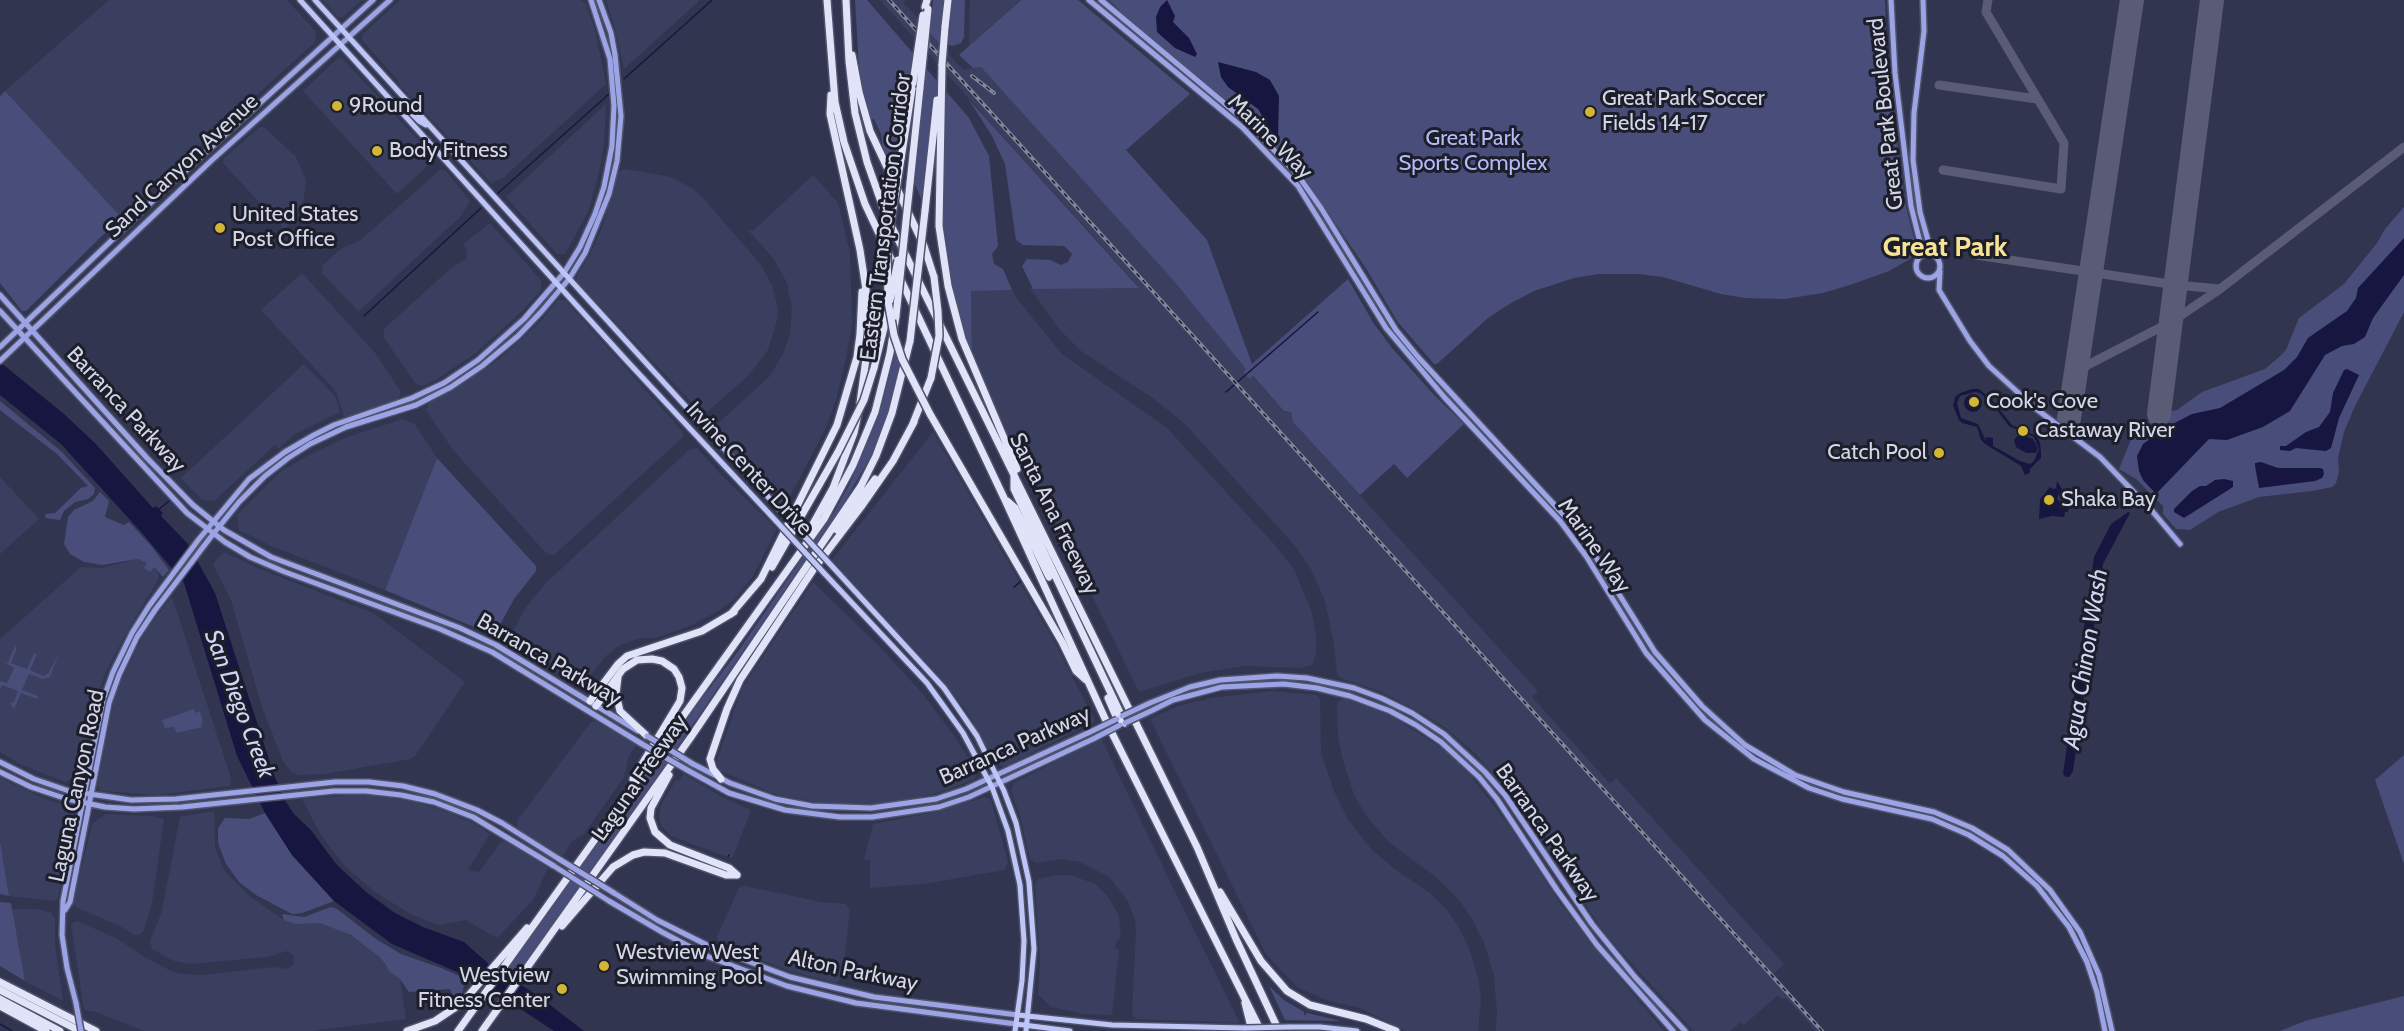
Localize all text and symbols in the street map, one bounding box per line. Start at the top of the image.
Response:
street label: Great Park Boulevard [1863,17,1909,211]
street label: Eastern Transportation Corridor [855,72,917,362]
place label: Great Park Soccer Fields 14-17 [1602,86,1765,138]
street label: Sand Canyon Avenue [100,88,264,244]
street label: Marine Way [1222,89,1318,185]
place label: 9Round [349,93,422,119]
marker: 9Round [330,99,344,113]
marker: Great Park Soccer Fields 14-17 [1583,105,1597,119]
park label: Great Park Sports Complex [1398,126,1548,178]
place label: Body Fitness [389,138,508,164]
marker: Body Fitness [370,144,384,158]
place label: United States Post Office [232,202,358,254]
marker: United States Post Office [213,221,227,235]
district label: Great Park [1883,231,2007,265]
street label: Barranca Parkway [61,342,191,478]
place label: Cook's Cove [1986,389,2098,415]
marker: Cook's Cove [1967,395,1981,409]
street label: Irvine Center Drive [680,397,818,541]
place label: Castaway River [2035,418,2175,444]
marker: Castaway River [2016,424,2030,438]
street label: Santa Ana Freeway [1003,429,1105,599]
place label: Catch Pool [1827,440,1927,466]
marker: Catch Pool [1932,446,1946,460]
place label: Shaka Bay [2061,487,2156,513]
marker: Shaka Bay [2042,493,2056,507]
street label: Marine Way [1552,494,1636,598]
water label: Agua Chinon Wash [2058,567,2114,751]
street label: Barranca Parkway [472,608,626,712]
water label: San Diego Creek [198,626,280,782]
street label: Laguna Canyon Road [44,687,110,885]
street label: Barranca Parkway [935,701,1095,791]
street label: Laguna Freeway [587,710,693,846]
street label: Barranca Parkway [1490,759,1604,907]
place label: Westview West Swimming Pool [616,940,762,992]
street label: Alton Parkway [786,944,920,998]
marker: Westview West Swimming Pool [597,959,611,973]
place label: Westview Fitness Center [418,963,550,1014]
marker: Westview Fitness Center [555,982,569,996]

